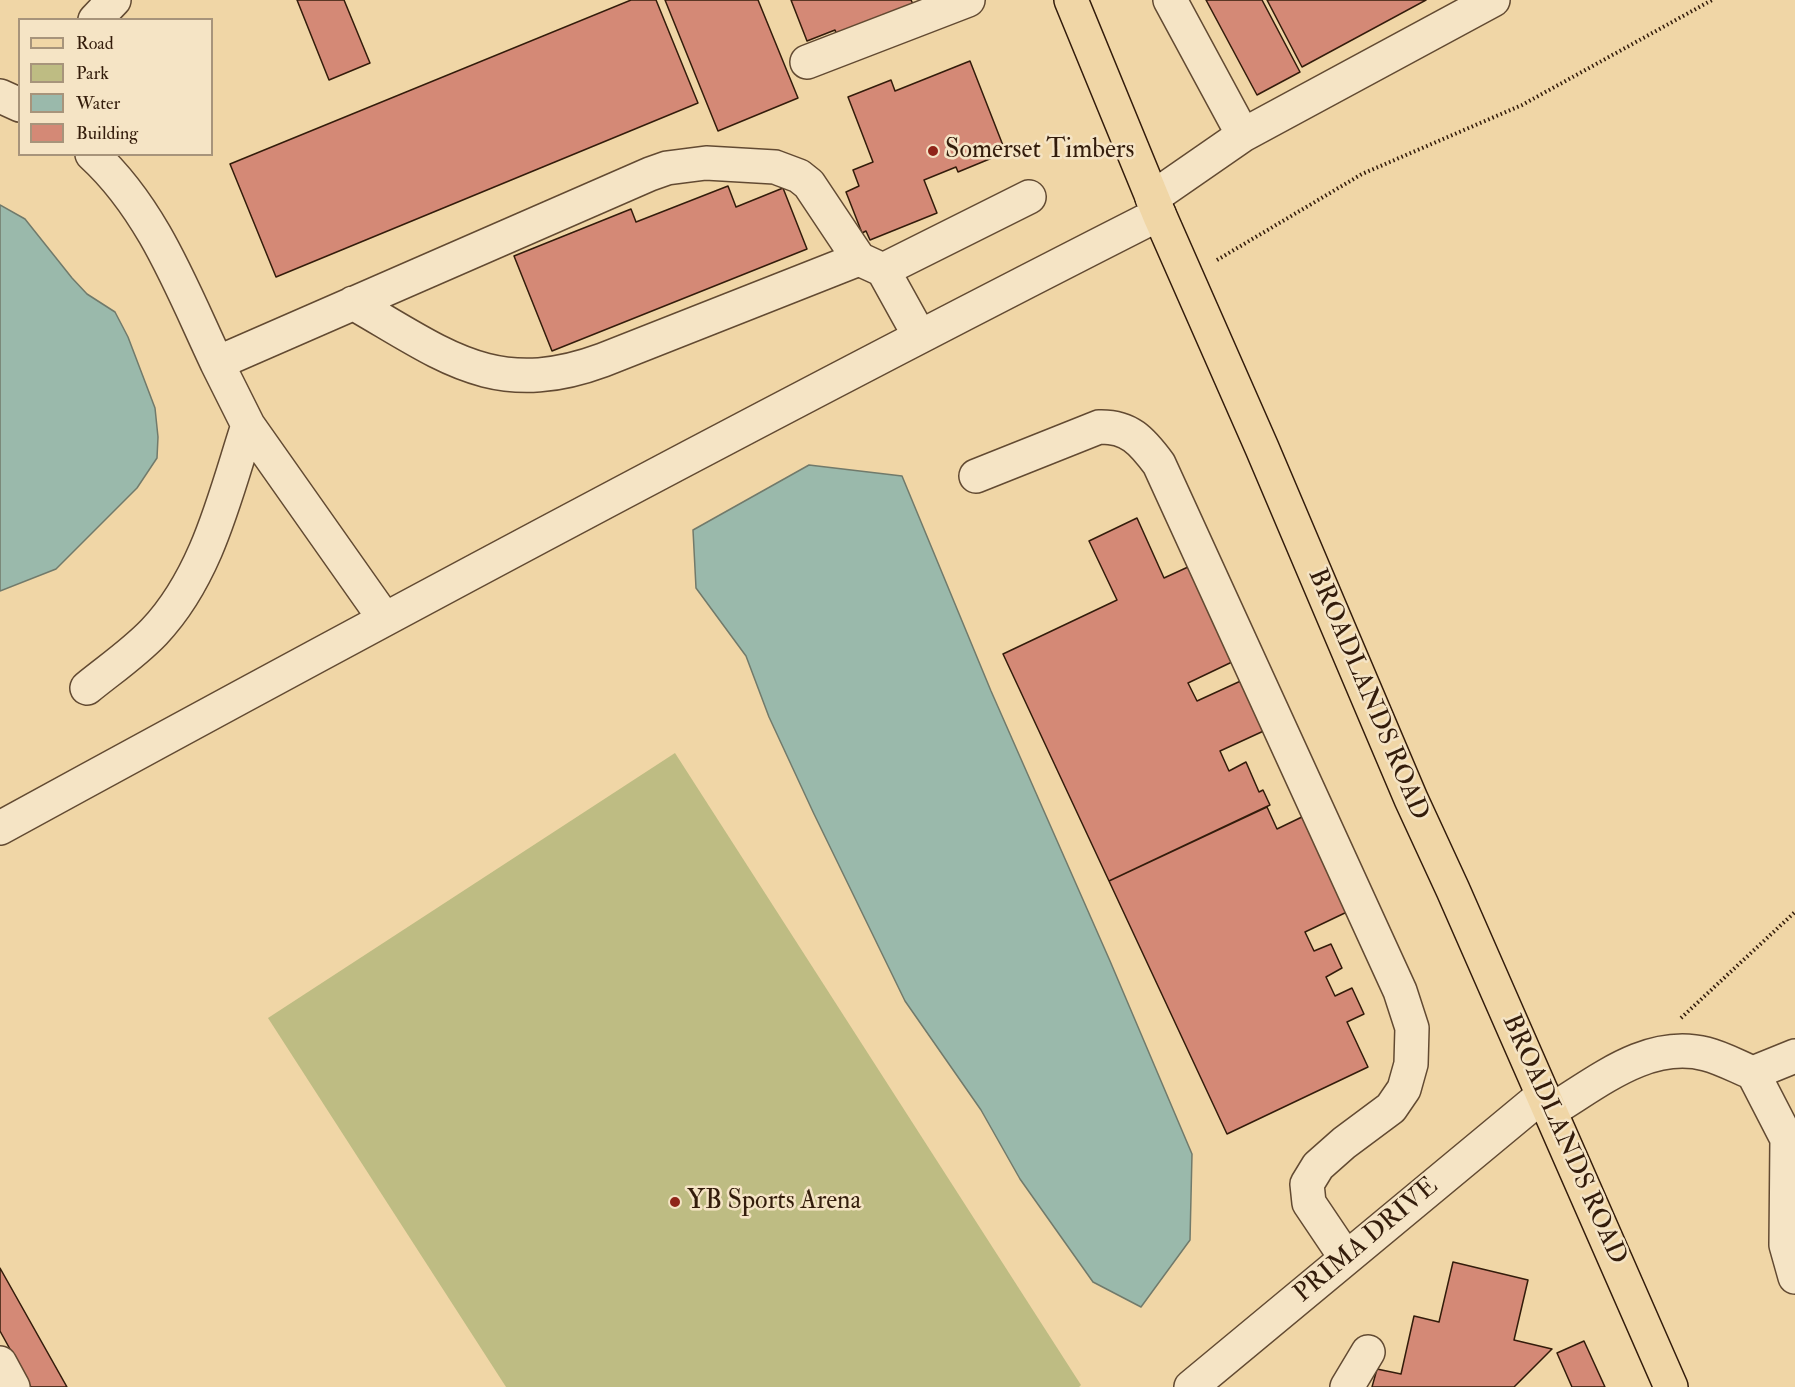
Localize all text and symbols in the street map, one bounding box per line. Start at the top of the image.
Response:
legend [18,18,213,156]
text: Road [76,32,114,55]
text: Park [76,62,109,85]
text: Water [76,92,120,115]
text: Building [76,122,138,145]
place label: Somerset Timbers [945,135,1134,167]
marker: Somerset Timbers [926,144,940,158]
street label: BROADLANDS ROAD [1300,565,1434,825]
street label: BROADLANDS ROAD [1494,1010,1632,1270]
street label: PRIMA DRIVE [1289,1172,1445,1310]
place label: YB Sports Arena [687,1186,861,1218]
marker: YB Sports Arena [668,1195,682,1209]

